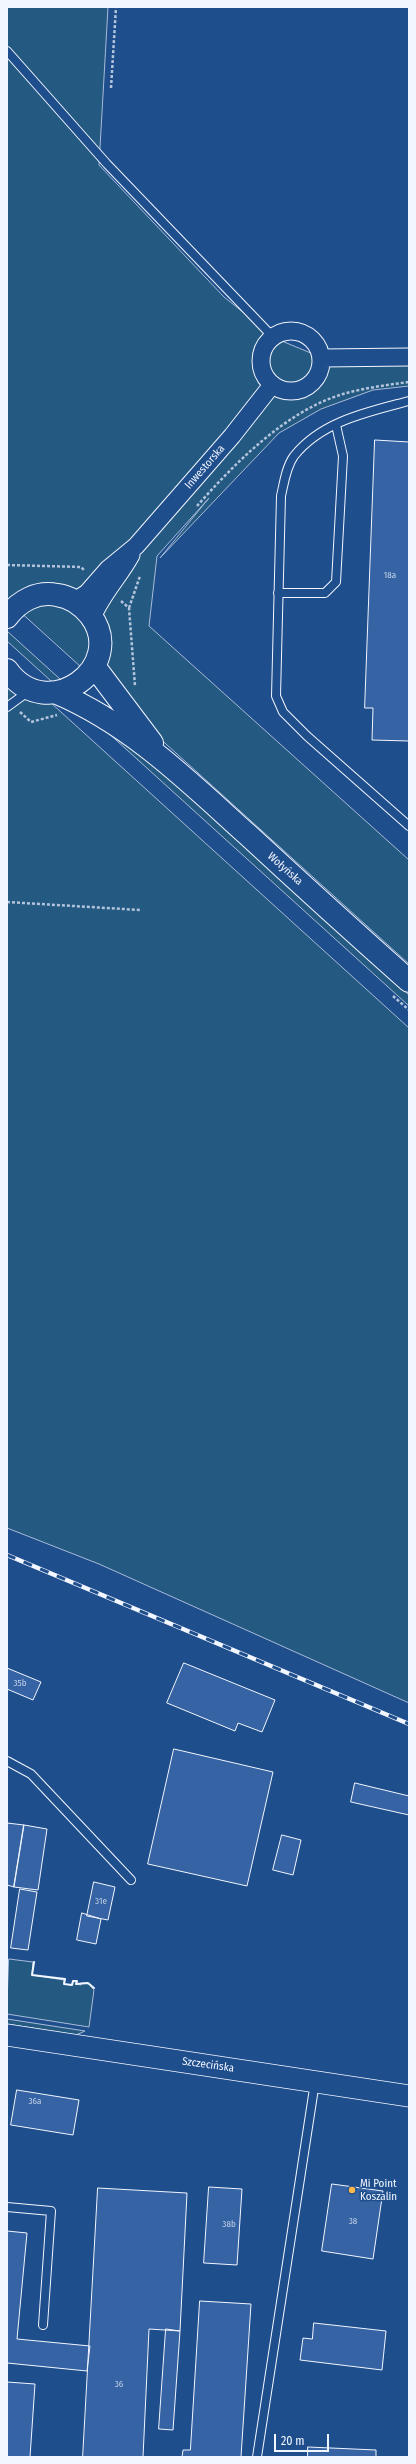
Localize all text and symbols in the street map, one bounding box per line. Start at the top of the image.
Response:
street label: Inwestorska [182,442,228,492]
house number: 18a [384,570,396,580]
street label: Wołyńska [265,850,305,888]
house number: 35b [14,1678,26,1688]
house number: 31e [95,1896,107,1906]
street label: Szczecińska [181,2055,235,2075]
house number: 36a [29,2096,41,2106]
place label: Mi Point Koszalin [360,2177,397,2203]
marker: Mi Point Koszalin [347,2185,357,2195]
house number: 38 [349,2216,357,2226]
house number: 38b [222,2219,236,2229]
house number: 36 [115,2379,123,2389]
scale bar [276,2426,331,2452]
text: 20 m [281,2434,305,2448]

